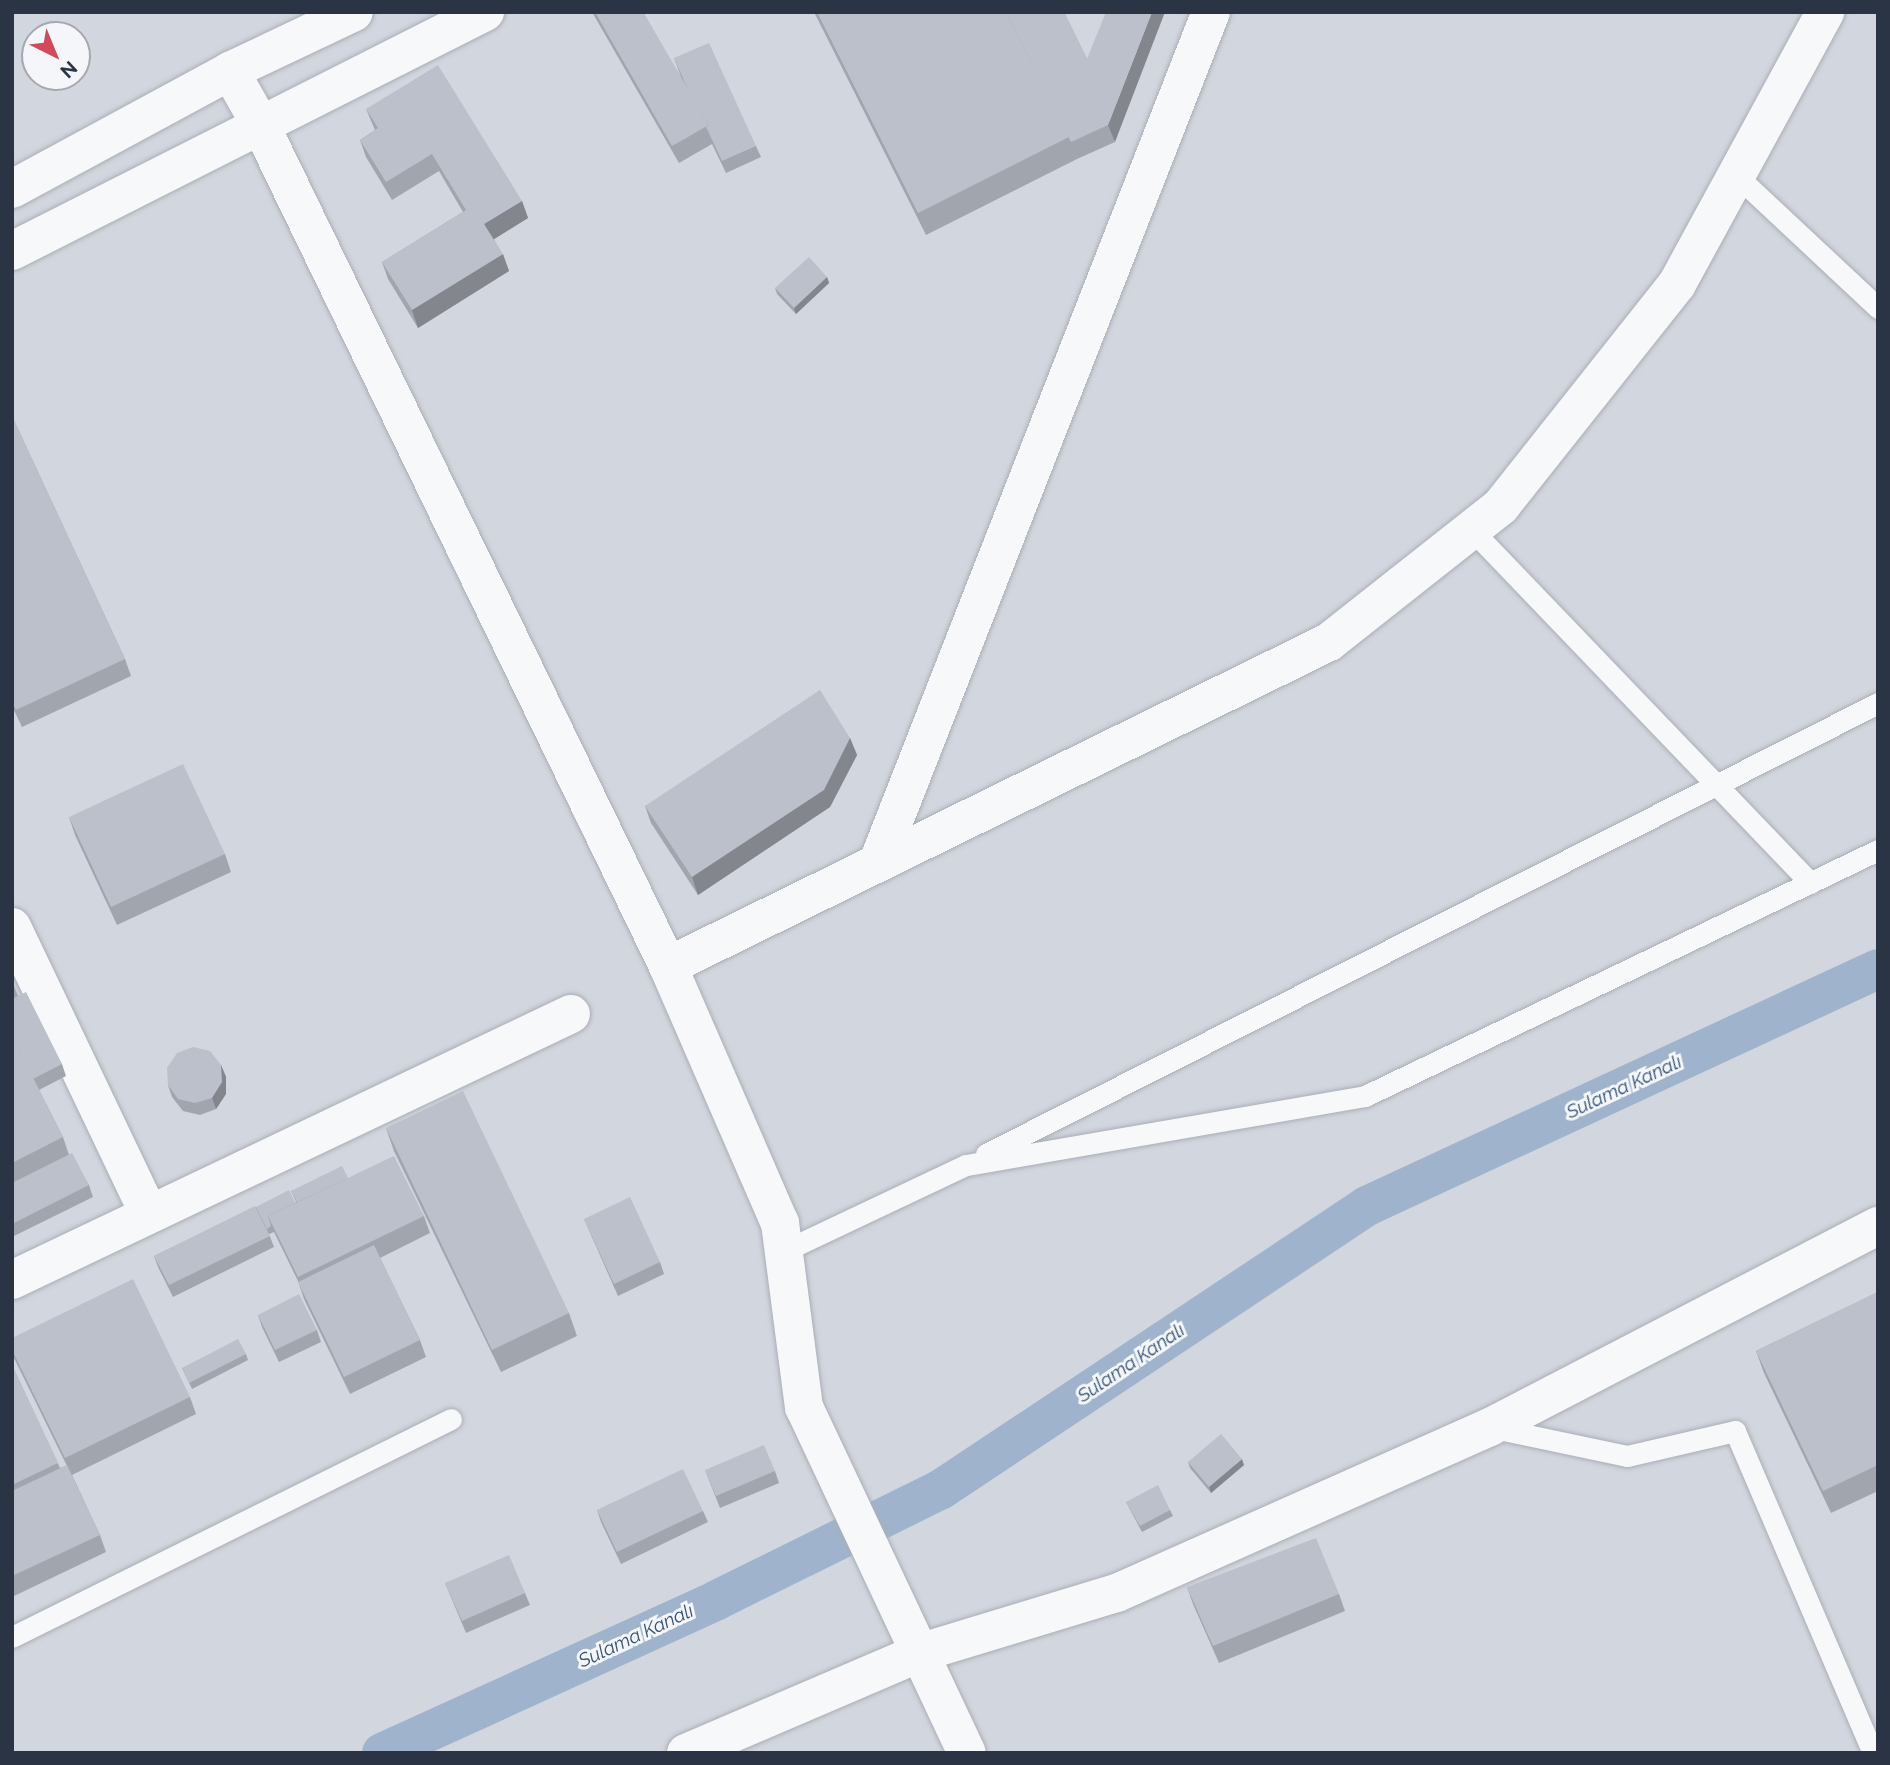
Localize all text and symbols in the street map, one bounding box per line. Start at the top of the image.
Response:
north arrow [21,21,91,91]
text: N [56,57,82,83]
water label: Sulama Kanalı [1563,1050,1685,1124]
water label: Sulama Kanalı [1073,1319,1189,1407]
water label: Sulama Kanalı [575,1599,697,1673]

